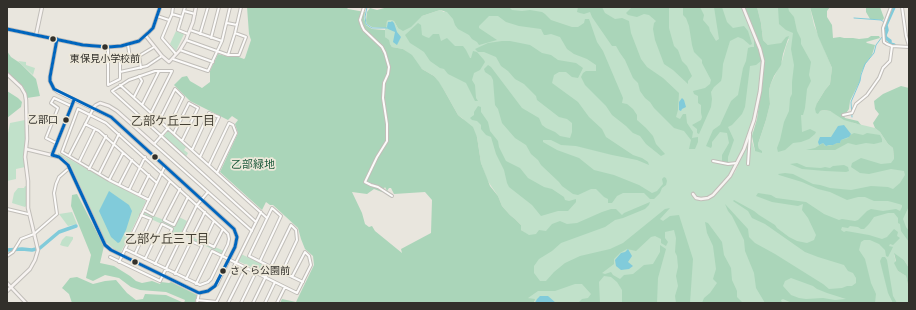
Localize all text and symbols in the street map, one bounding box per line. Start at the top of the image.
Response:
unlabelled marker [48,34,58,44]
marker: 東保見小学校前 [100,42,110,52]
place label: 東保見小学校前 [70,53,140,65]
place label: 乙部口 [28,114,58,126]
marker: 乙部口 [61,115,71,125]
district label: 乙部ケ丘二丁目 [131,115,215,129]
unlabelled marker [150,152,160,162]
park label: 乙部緑地 [231,158,275,172]
district label: 乙部ケ丘三丁目 [125,233,209,247]
unlabelled marker [130,257,140,267]
place label: さくら公園前 [230,265,290,277]
marker: さくら公園前 [218,266,228,276]

